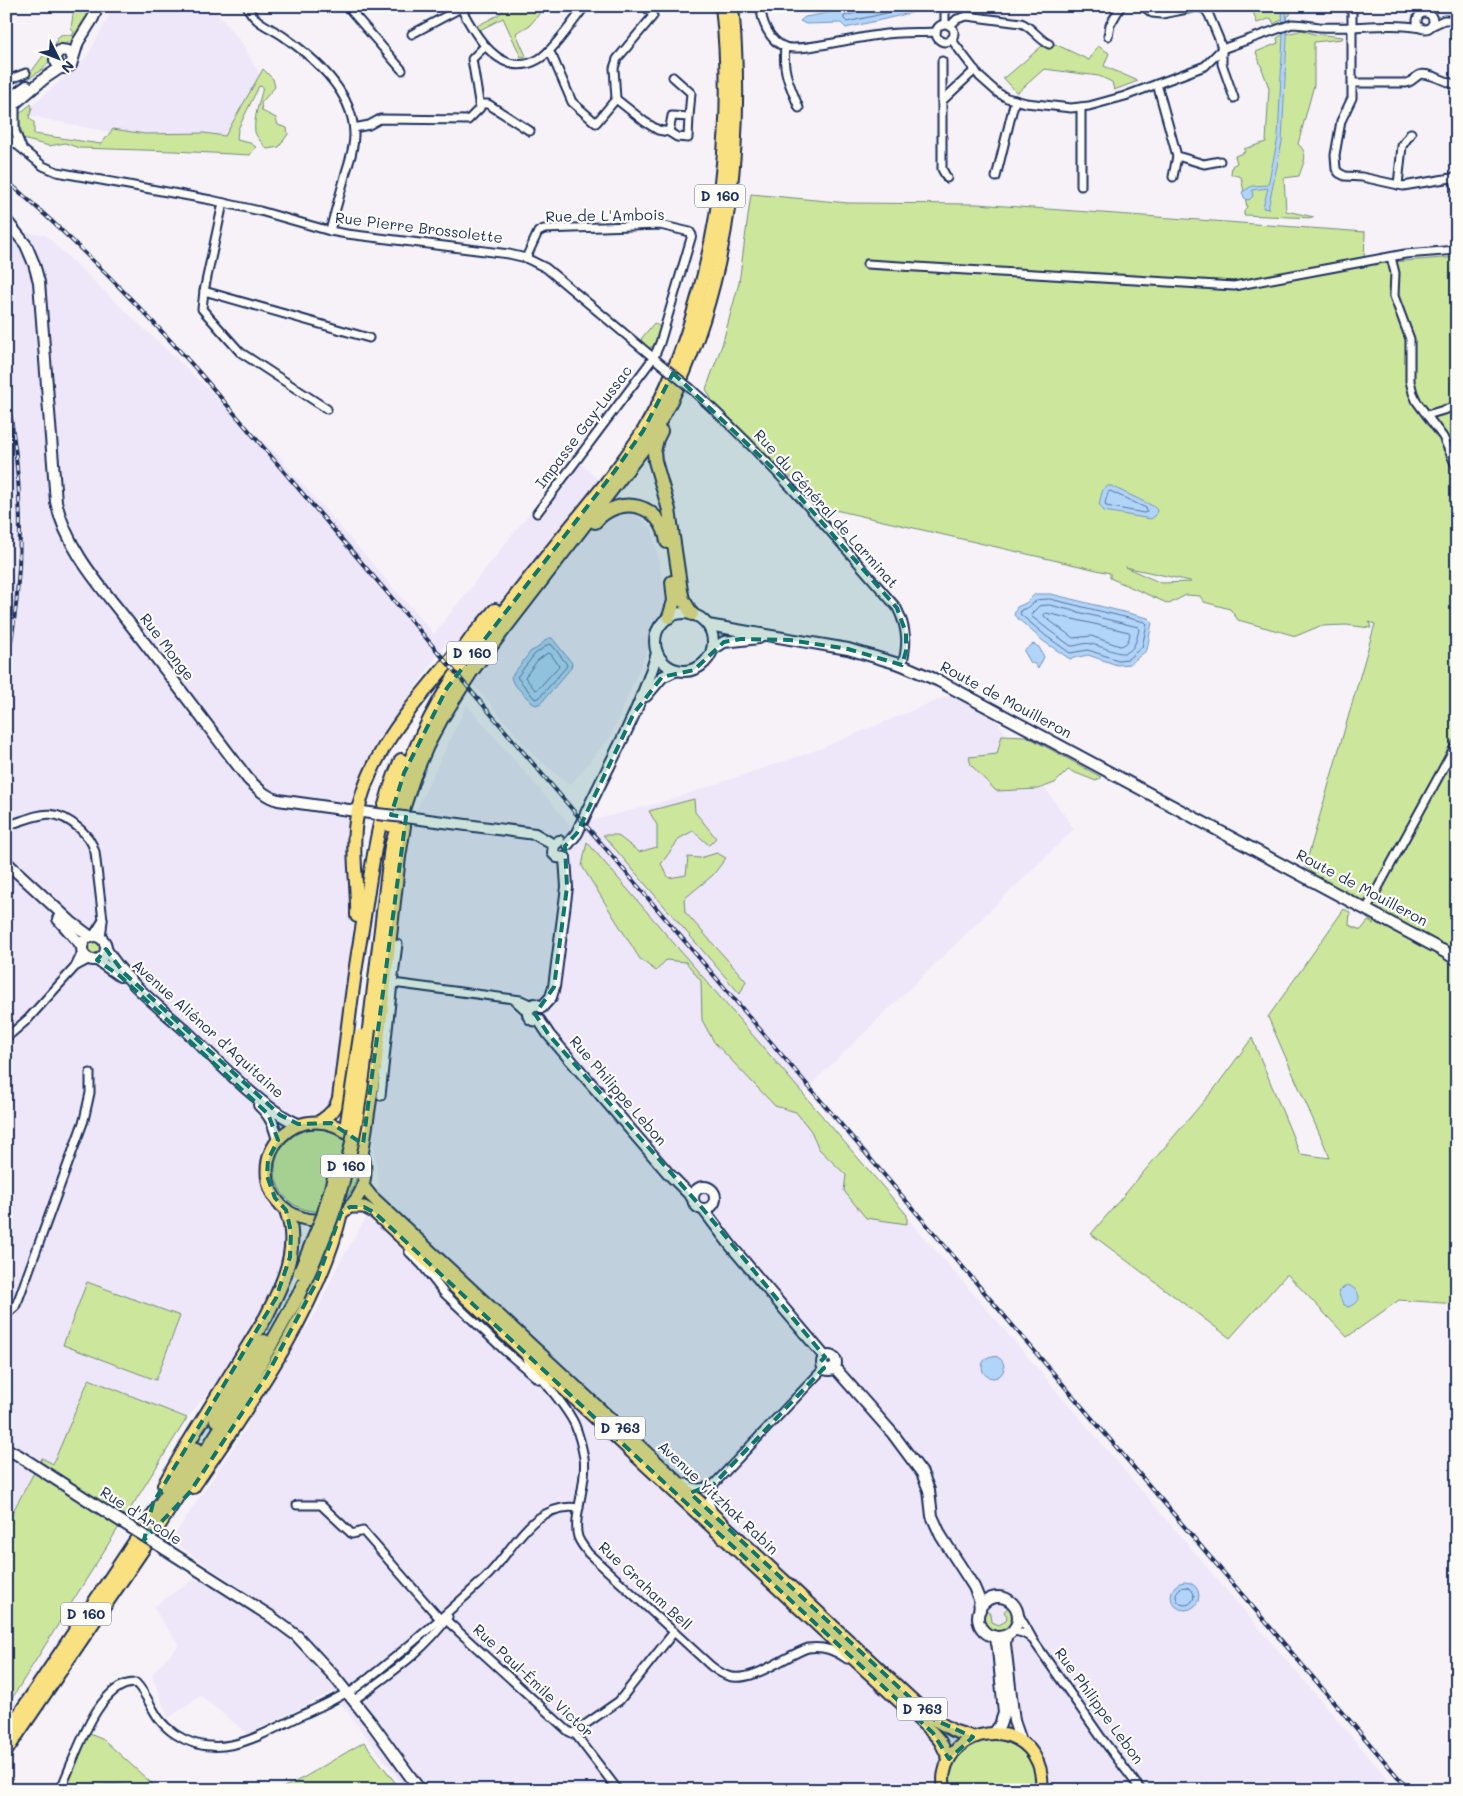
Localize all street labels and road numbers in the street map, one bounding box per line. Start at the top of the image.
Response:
road number: D 160 [695,185,745,208]
street label: Rue de L'Ambois [545,204,665,226]
street label: Rue Pierre Brossolette [334,207,504,247]
street label: Impasse Gay-Lussac [530,361,636,492]
street label: Rue du Général de Larminat [750,425,903,592]
street label: Rue Monge [136,609,200,684]
road number: D 160 [447,641,497,664]
street label: Route de Mouilleron [937,656,1076,742]
street label: Route de Mouilleron [1293,844,1432,930]
street label: Avenue Aliénor d'Aquitaine [128,955,289,1102]
street label: Rue Philippe Lebon [566,1031,672,1149]
road number: D 160 [321,1154,371,1178]
road number: D 763 [595,1416,645,1440]
street label: Avenue Yitzhak Rabin [654,1436,783,1558]
street label: Rue d'Arcole [97,1481,186,1549]
street label: Rue Graham Bell [595,1537,697,1634]
road number: D 160 [61,1602,111,1626]
street label: Rue Paul-Émile Victor [469,1619,598,1741]
street label: Rue Philippe Lebon [1051,1643,1149,1768]
road number: D 763 [897,1698,947,1720]

